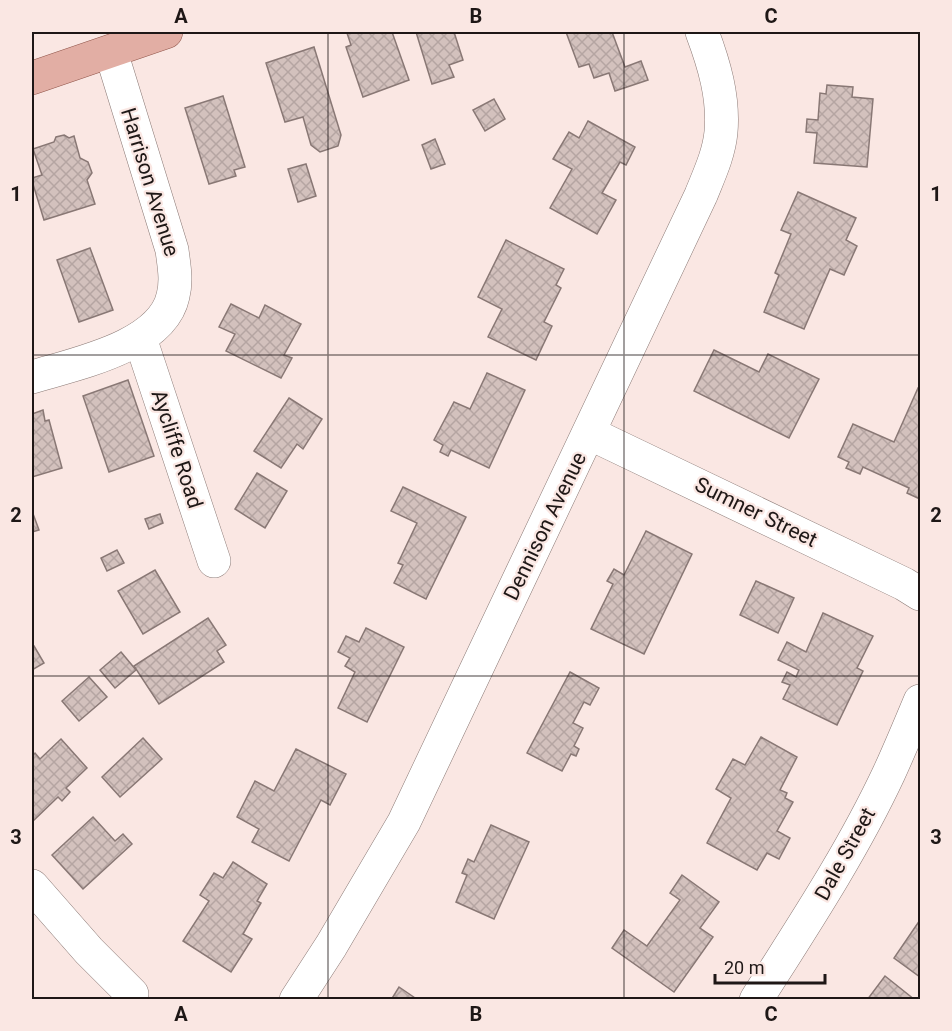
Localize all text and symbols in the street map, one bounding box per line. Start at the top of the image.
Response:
text: A [174,4,188,28]
text: B [470,4,482,28]
text: C [764,4,778,28]
street label: Harrison Avenue [116,105,184,259]
text: 1 [10,182,22,206]
text: 1 [930,182,942,206]
street label: Aycliffe Road [147,387,207,511]
street label: Dennison Avenue [499,448,591,604]
street label: Sumner Street [691,472,821,552]
text: 2 [10,503,22,527]
text: 2 [930,503,942,527]
street label: Dale Street [810,803,880,904]
text: 3 [10,825,22,849]
text: 3 [930,825,942,849]
scale bar [715,947,824,985]
text: 20 m [724,957,764,978]
text: A [174,1002,188,1026]
text: B [470,1002,482,1026]
text: C [764,1002,778,1026]

